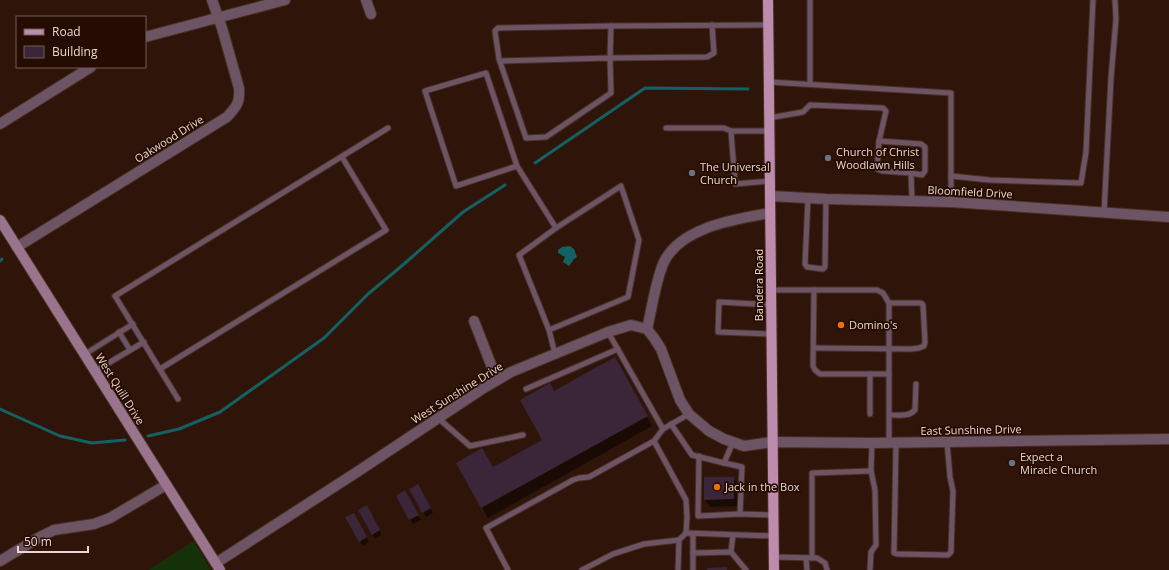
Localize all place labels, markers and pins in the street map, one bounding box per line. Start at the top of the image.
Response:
place label: Church of Christ Woodlawn Hills [836,144,919,172]
marker: Church of Christ Woodlawn Hills [823,153,833,163]
place label: The Universal Church [700,159,770,187]
marker: The Universal Church [687,168,697,178]
place label: Domino's [849,317,898,332]
marker: Domino's [836,320,846,330]
place label: Expect a Miracle Church [1020,449,1097,477]
marker: Expect a Miracle Church [1007,458,1017,468]
place label: Jack in the Box [724,479,800,494]
marker: Jack in the Box [712,482,722,492]

